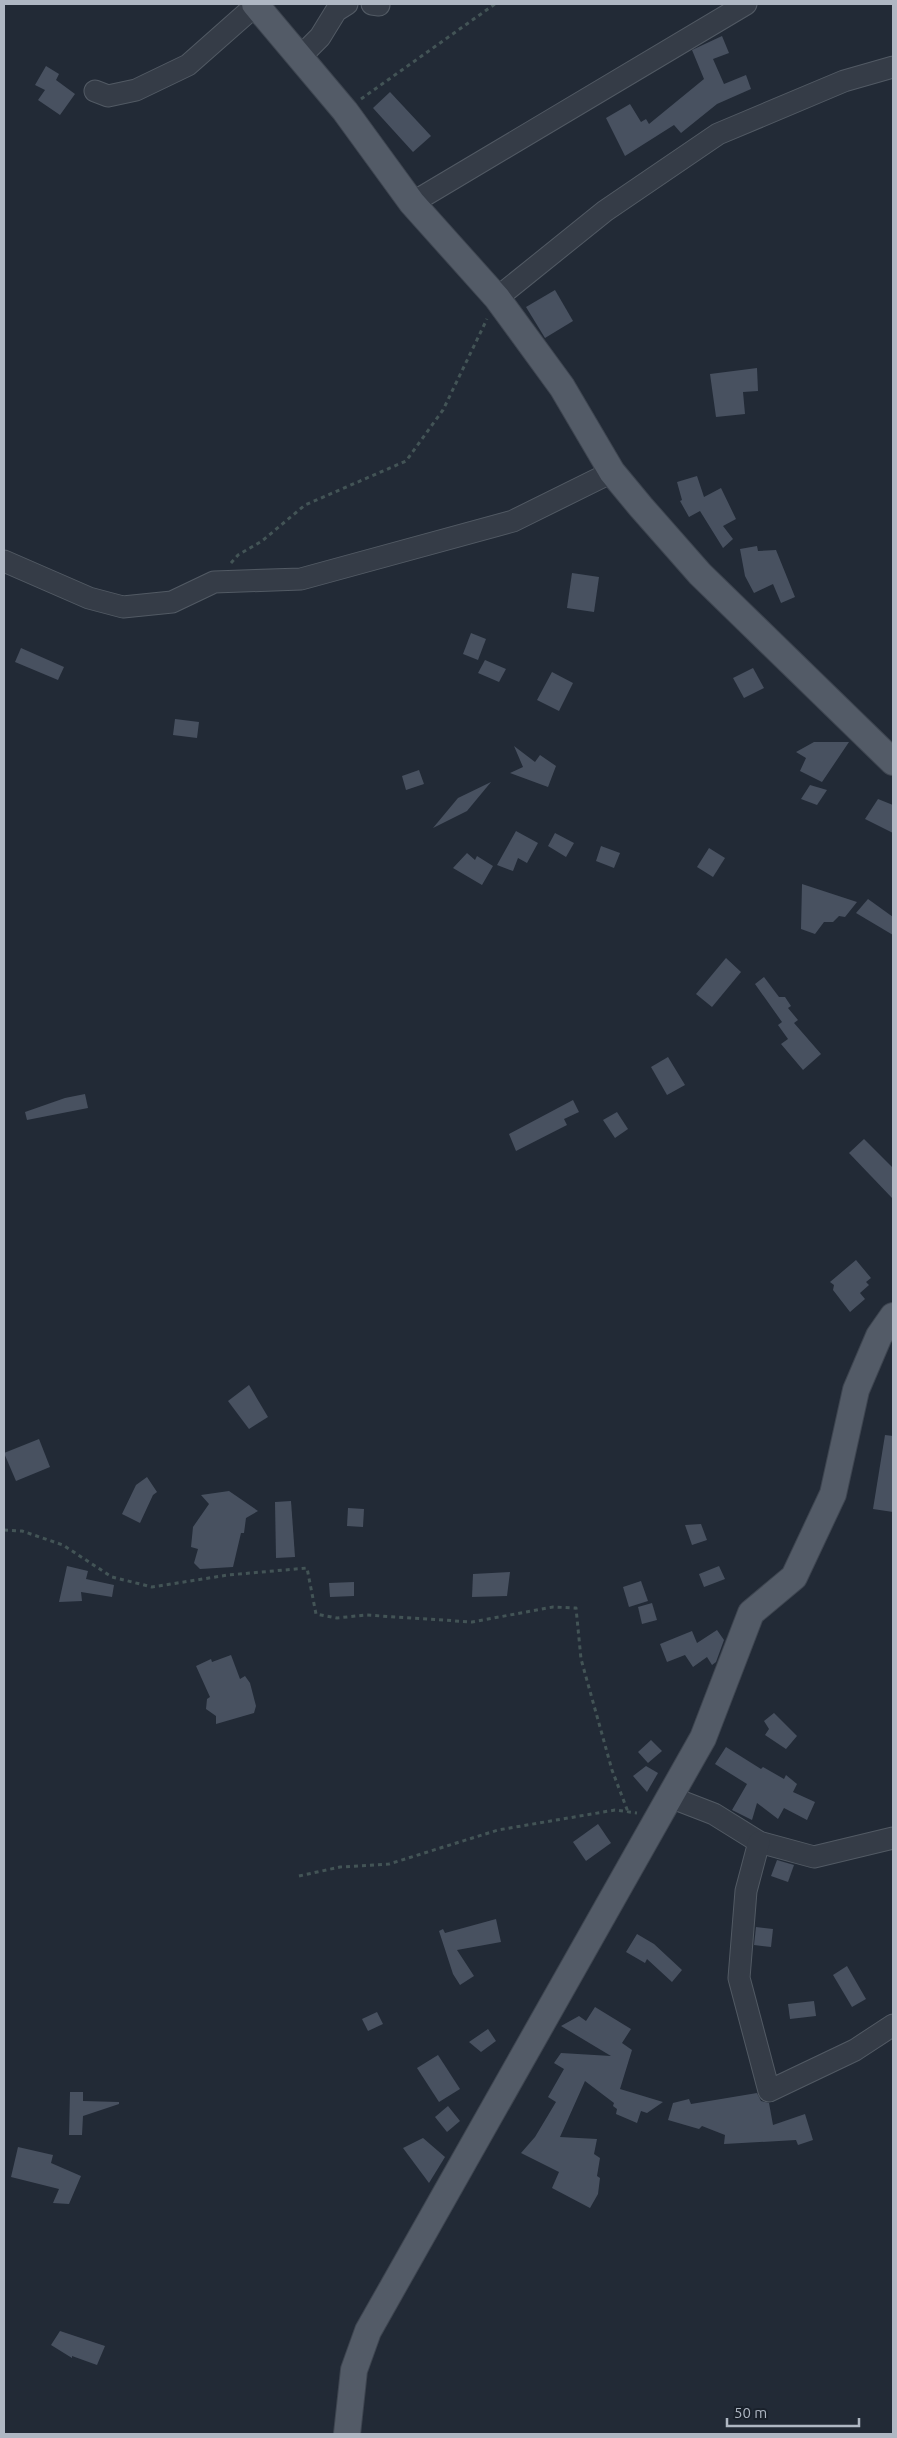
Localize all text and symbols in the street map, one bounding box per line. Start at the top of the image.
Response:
scale bar [727,2396,860,2428]
text: 50 m [734,2404,767,2421]

